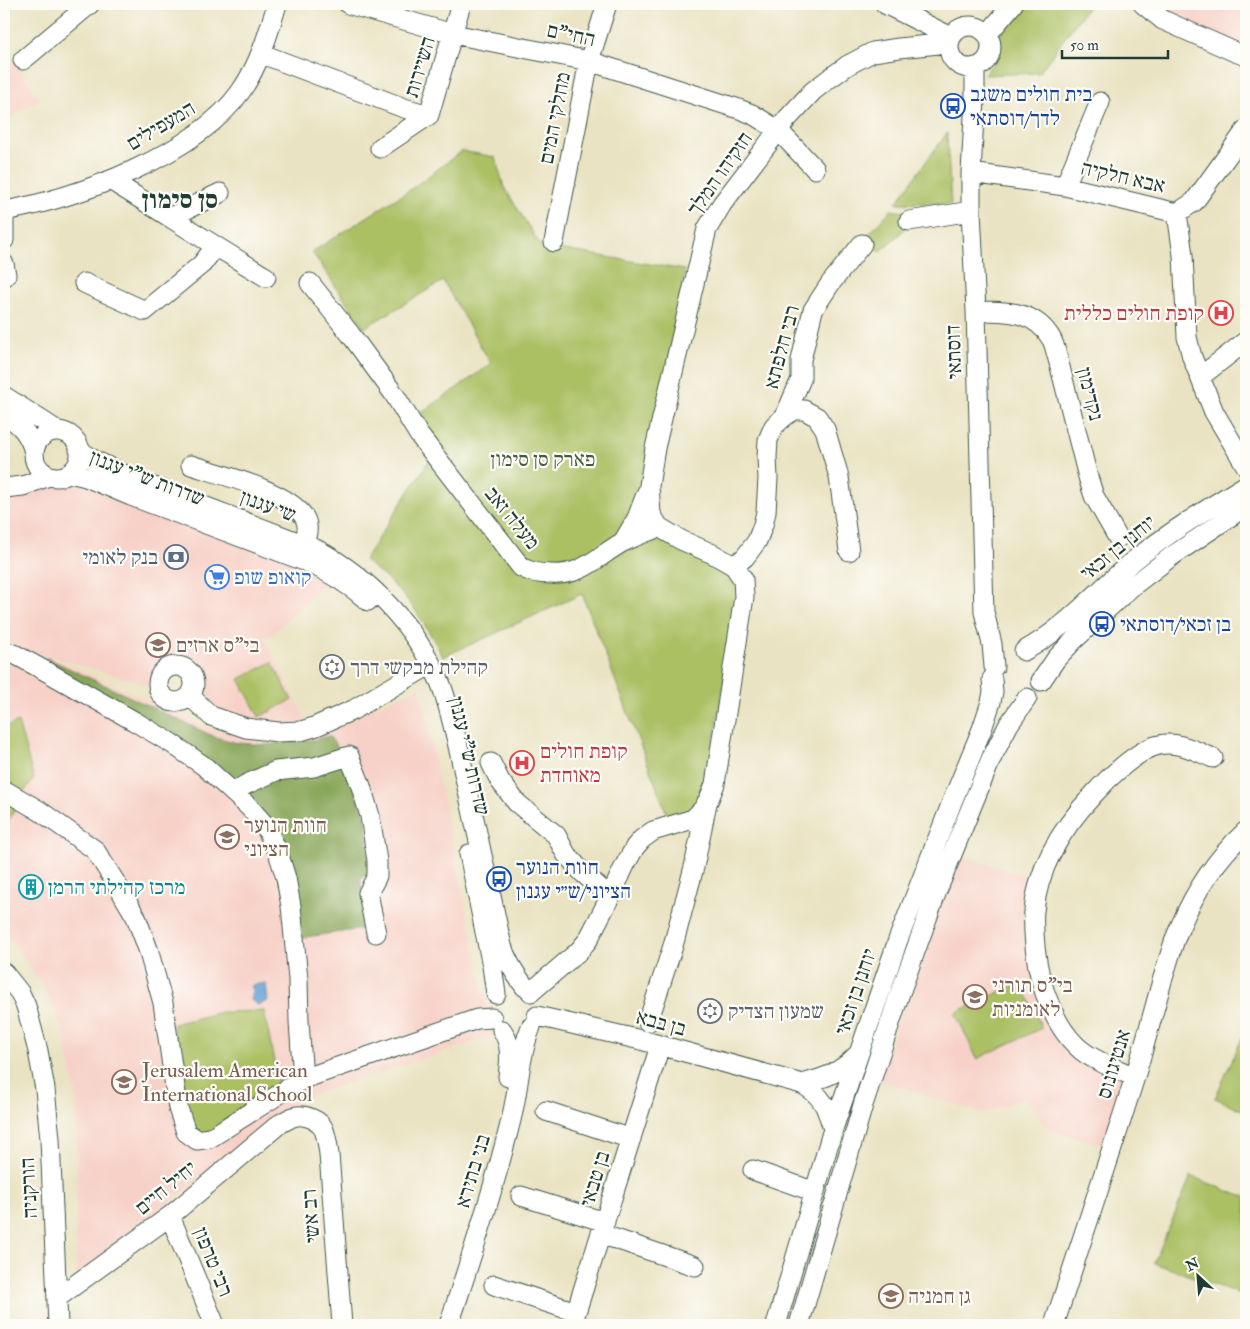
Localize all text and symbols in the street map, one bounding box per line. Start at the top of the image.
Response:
street label: החי"ם [544,17,598,53]
scale bar [1062,28,1169,60]
street label: השיירות [398,33,442,101]
text: 50 m [1070,36,1099,55]
street label: מחלקי המים [533,70,577,166]
place label: בית חולים משגב לדך/דוסתאי [970,81,1092,132]
bus stop icon: בית חולים משגב לדך/דוסתאי [940,93,966,119]
street label: המעפילים [122,95,200,157]
street label: חזקיהו המלך [681,126,759,222]
street label: אבא חלקיה [1078,154,1168,200]
district label: סן סימון [142,184,218,216]
place label: קופת חולים כללית [1064,300,1204,327]
hospital icon: קופת חולים כללית [1208,300,1234,326]
street label: רבי חלפתא [758,302,806,392]
street label: דוסתאי [940,324,968,380]
street label: נקדימון [1070,365,1110,423]
street label: שדרות ש"י עגנון [86,444,208,512]
park label: פארק סן סימון [491,446,595,473]
street label: מעלה זאב [478,481,546,555]
street label: שי עגנון [236,483,300,529]
street label: יוחנן בן זכאי [1075,509,1162,587]
place label: בנק לאומי [82,544,158,571]
bank icon: בנק לאומי [163,544,189,570]
supermarket icon: קואופ שופ [204,564,230,590]
place label: קואופ שופ [234,564,311,591]
bus stop icon: בן זכאי/דוסתאי [1089,611,1115,637]
place label: בן זכאי/דוסתאי [1120,611,1231,638]
school or university icon: בי"ס ארזים [145,632,171,658]
place label: בי"ס ארזים [176,632,259,659]
synagogue icon: קהילת מבקשי דרך [319,654,345,680]
place label: קהילת מבקשי דרך [350,654,488,681]
street label: שדרות ש"י עגנון [442,694,496,818]
place label: קופת חולים מאוחדת [540,738,628,789]
hospital icon: קופת חולים מאוחדת [509,750,535,776]
place label: חוות הנוער הציוני [244,812,327,863]
school or university icon: חוות הנוער הציוני [214,824,240,850]
place label: חוות הנוער הציוני/ש״י עגנון [516,854,631,905]
bus stop icon: חוות הנוער הציוני/ש״י עגנון [486,866,512,892]
building icon: מרכז קהילתי הרמן [18,874,44,900]
place label: מרכז קהילתי הרמן [48,874,186,901]
street label: יוחנן בן זכאי [829,945,883,1039]
place label: בי"ס תורני לאומניות [992,972,1073,1023]
school or university icon: בי"ס תורני לאומניות [962,984,988,1010]
synagogue icon: שמעון הצדיק [697,998,723,1024]
place label: שמעון הצדיק [728,998,824,1025]
street label: בן בבא [633,1003,689,1043]
street label: אנטיגונוס [1091,1026,1137,1102]
place label: Jerusalem American International School [141,1057,313,1108]
school or university icon: Jerusalem American International School [111,1069,137,1095]
street label: בני בתירא [449,1131,497,1211]
street label: בן טבאי [574,1148,616,1210]
street label: יחיל חיים [130,1155,203,1221]
street label: הורקניה [14,1157,44,1219]
street label: רב אשי [296,1188,326,1244]
street label: רבי טרפון [187,1223,239,1301]
north arrow [1172,1252,1222,1302]
text: N [1182,1254,1202,1276]
school or university icon: גן חמניה [878,1283,904,1309]
place label: גן חמניה [908,1283,971,1310]

